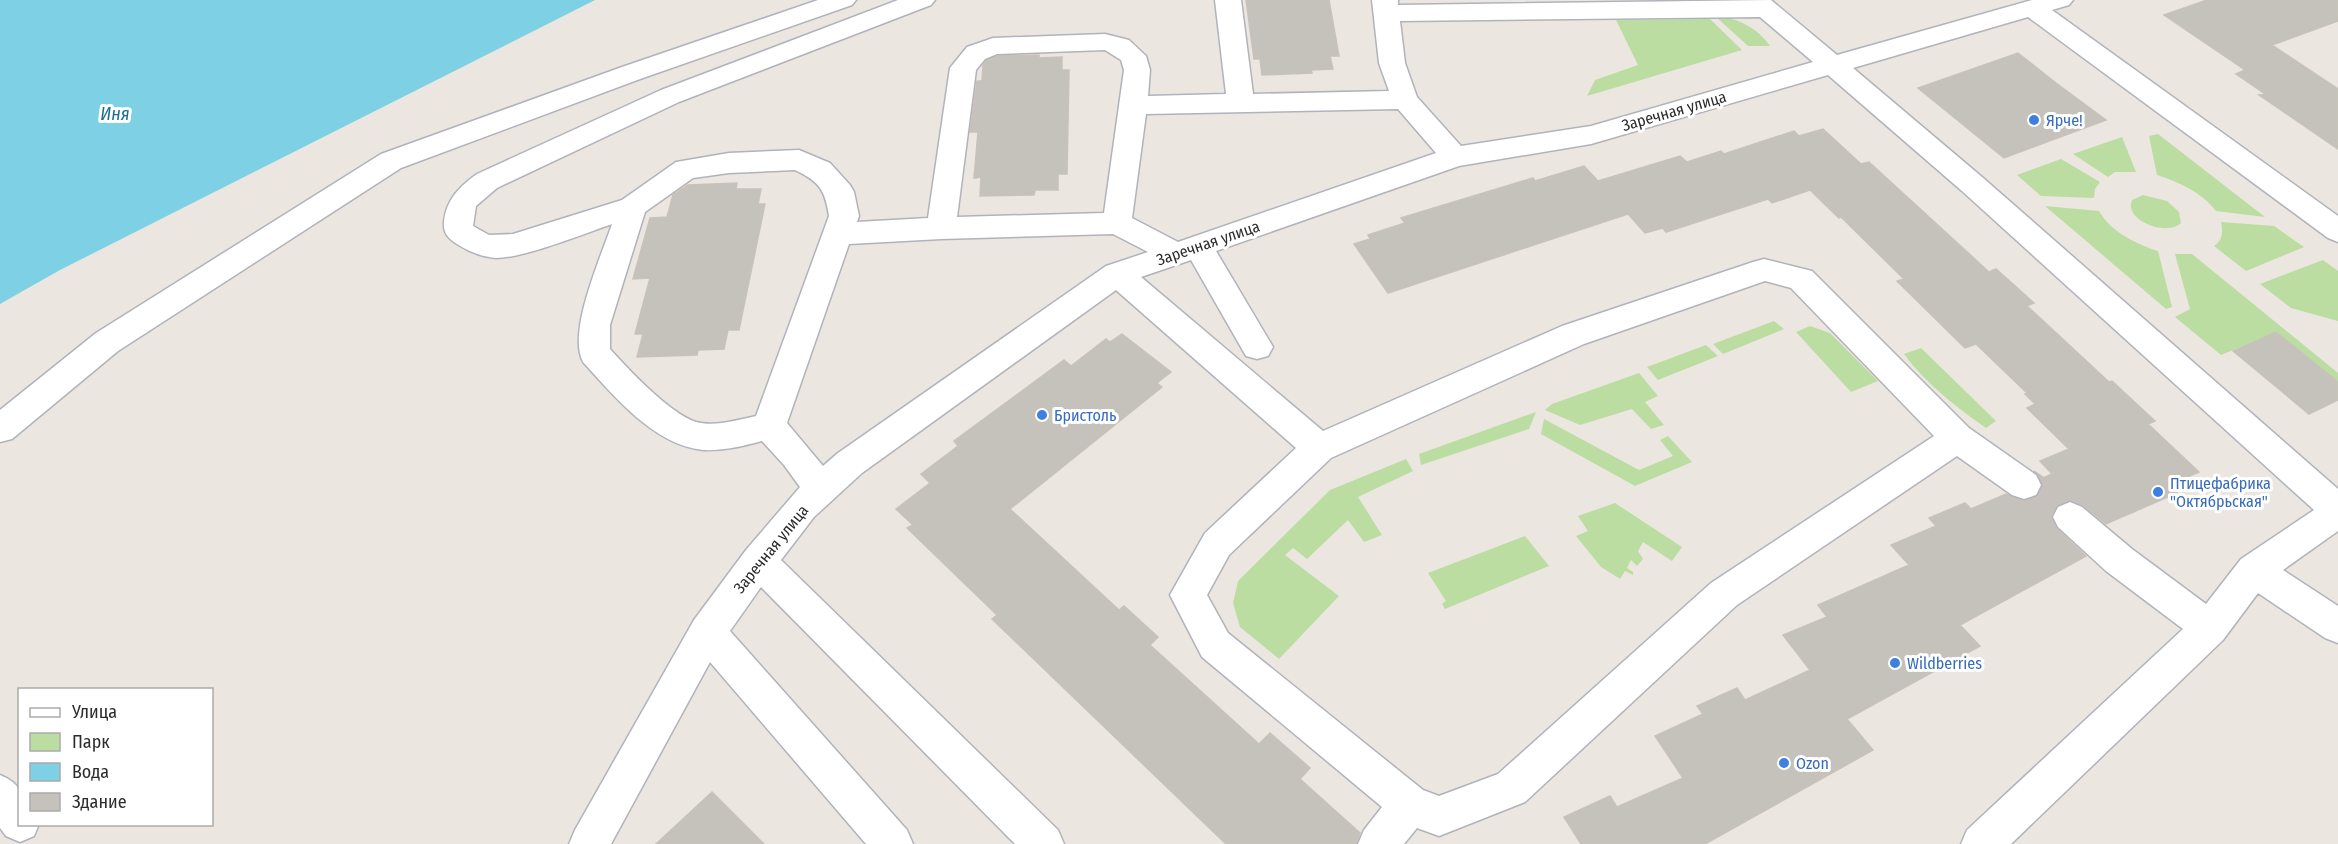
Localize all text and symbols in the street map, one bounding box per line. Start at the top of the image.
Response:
street label: Заречная улица [1620,87,1729,135]
water label: Иня [100,103,130,125]
place label: Ярче! [2046,111,2083,130]
marker: Ярче! [2027,113,2041,127]
street label: Заречная улица [1154,216,1262,270]
place label: Бристоль [1054,406,1116,425]
marker: Бристоль [1035,408,1049,422]
place label: Птицефабрика "Октябрьская" [2170,474,2271,511]
marker: Птицефабрика "Октябрьская" [2151,485,2165,499]
street label: Заречная улица [730,501,812,597]
place label: Wildberries [1907,654,1982,673]
marker: Wildberries [1888,656,1902,670]
legend [18,688,213,826]
text: Улица [71,701,117,723]
text: Парк [72,731,110,753]
place label: Ozon [1796,754,1829,773]
marker: Ozon [1777,756,1791,770]
text: Вода [72,761,109,783]
text: Здание [72,791,127,813]

